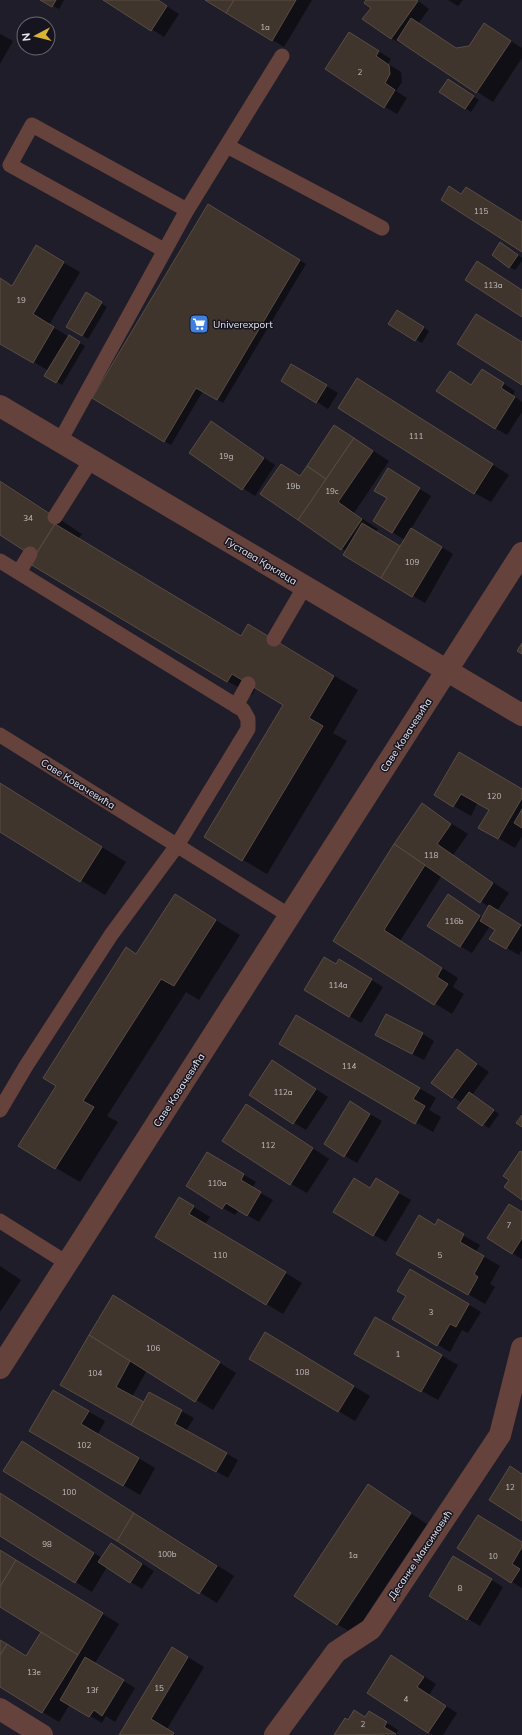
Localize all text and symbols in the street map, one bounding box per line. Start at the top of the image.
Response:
north arrow [16,16,56,56]
house number: 1a [260,22,270,32]
text: N [19,32,34,42]
house number: 2 [358,67,363,77]
house number: 115 [474,206,488,216]
house number: 113a [483,280,503,290]
house number: 19 [16,295,26,305]
supermarket icon: Univerexport [188,313,210,335]
place label: Univerexport [213,318,273,331]
house number: 111 [409,431,423,441]
house number: 19g [219,451,233,461]
house number: 19b [286,481,300,491]
house number: 19c [325,486,339,496]
house number: 34 [23,513,33,523]
street label: Густава Крклеца [223,534,299,588]
house number: 109 [405,557,419,567]
street label: Саве Ковачевића [377,696,435,774]
street label: Саве Ковачевића [38,756,118,812]
house number: 120 [487,791,501,801]
house number: 118 [424,850,438,860]
house number: 116b [444,916,464,926]
house number: 114a [328,980,348,990]
street label: Саве Ковачевића [150,1051,208,1129]
house number: 114 [342,1061,356,1071]
house number: 112a [273,1087,293,1097]
house number: 112 [261,1140,275,1150]
house number: 110a [207,1178,227,1188]
house number: 7 [507,1220,512,1230]
house number: 110 [213,1250,227,1260]
house number: 5 [438,1250,443,1260]
house number: 3 [429,1307,434,1317]
house number: 106 [146,1343,160,1353]
house number: 1 [396,1349,401,1359]
house number: 108 [295,1367,309,1377]
house number: 104 [88,1368,102,1378]
house number: 102 [77,1440,91,1450]
house number: 12 [505,1482,515,1492]
house number: 100 [62,1487,76,1497]
street label: Десанке Максимовић [385,1508,455,1602]
house number: 98 [42,1539,52,1549]
house number: 100b [157,1549,177,1559]
house number: 1a [348,1550,358,1560]
house number: 10 [488,1551,498,1561]
house number: 8 [458,1583,463,1593]
house number: 13e [27,1667,41,1677]
house number: 15 [154,1683,164,1693]
house number: 13f [86,1685,98,1695]
house number: 4 [404,1694,409,1704]
house number: 2 [361,1719,366,1729]

